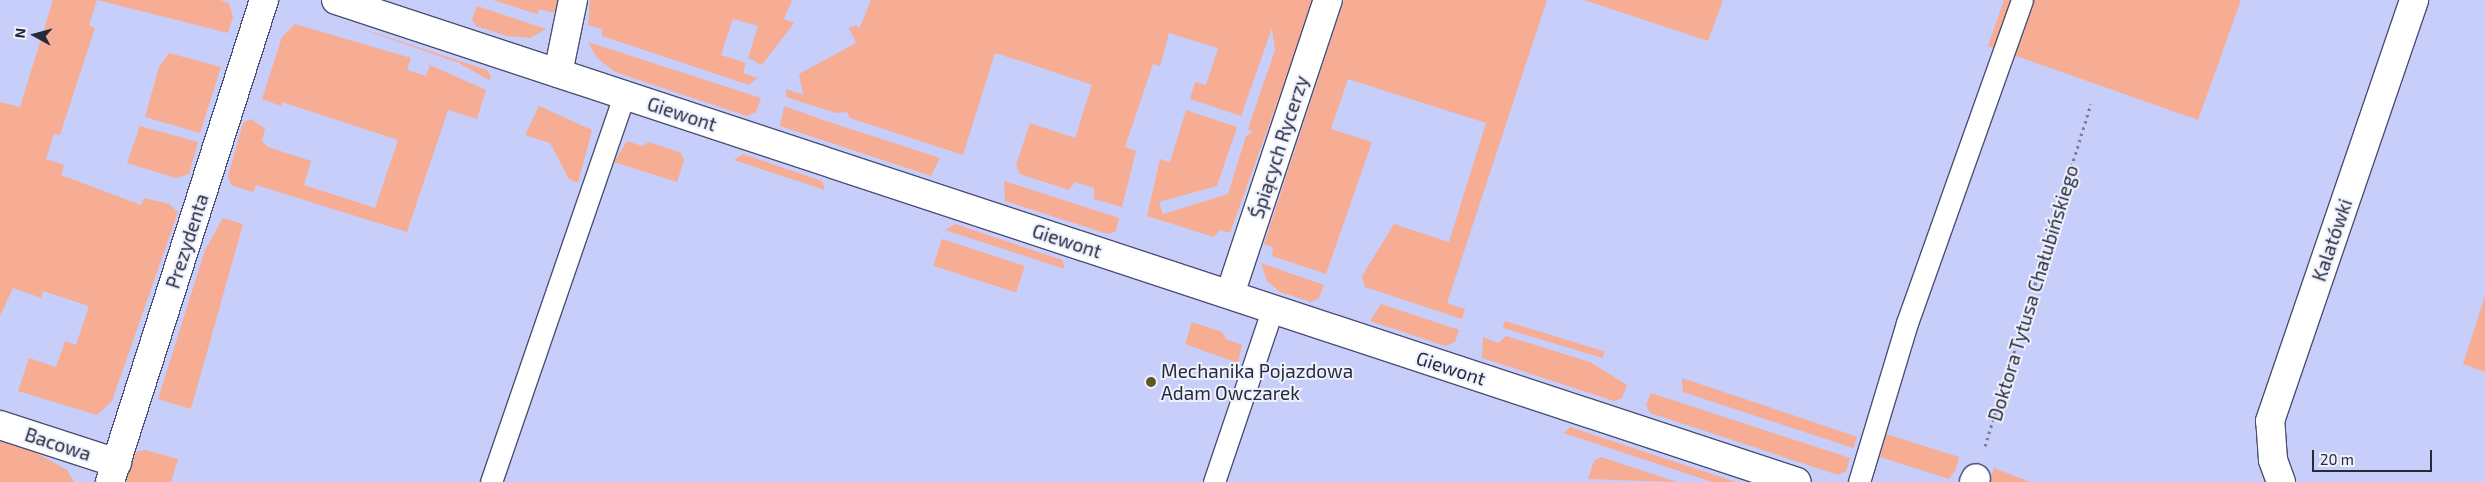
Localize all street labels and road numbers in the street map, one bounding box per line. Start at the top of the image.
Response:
street label: Śpiących Rycerzy [1245,73,1313,221]
street label: Giewont [644,92,720,136]
street label: Doktora Tytusa Chałubińskiego [1983,162,2083,424]
street label: Prezydenta [161,191,213,291]
street label: Kalatówki [2307,196,2357,284]
street label: Giewont [1029,219,1105,263]
street label: Giewont [1413,346,1489,390]
street label: Bacowa [22,423,94,465]

